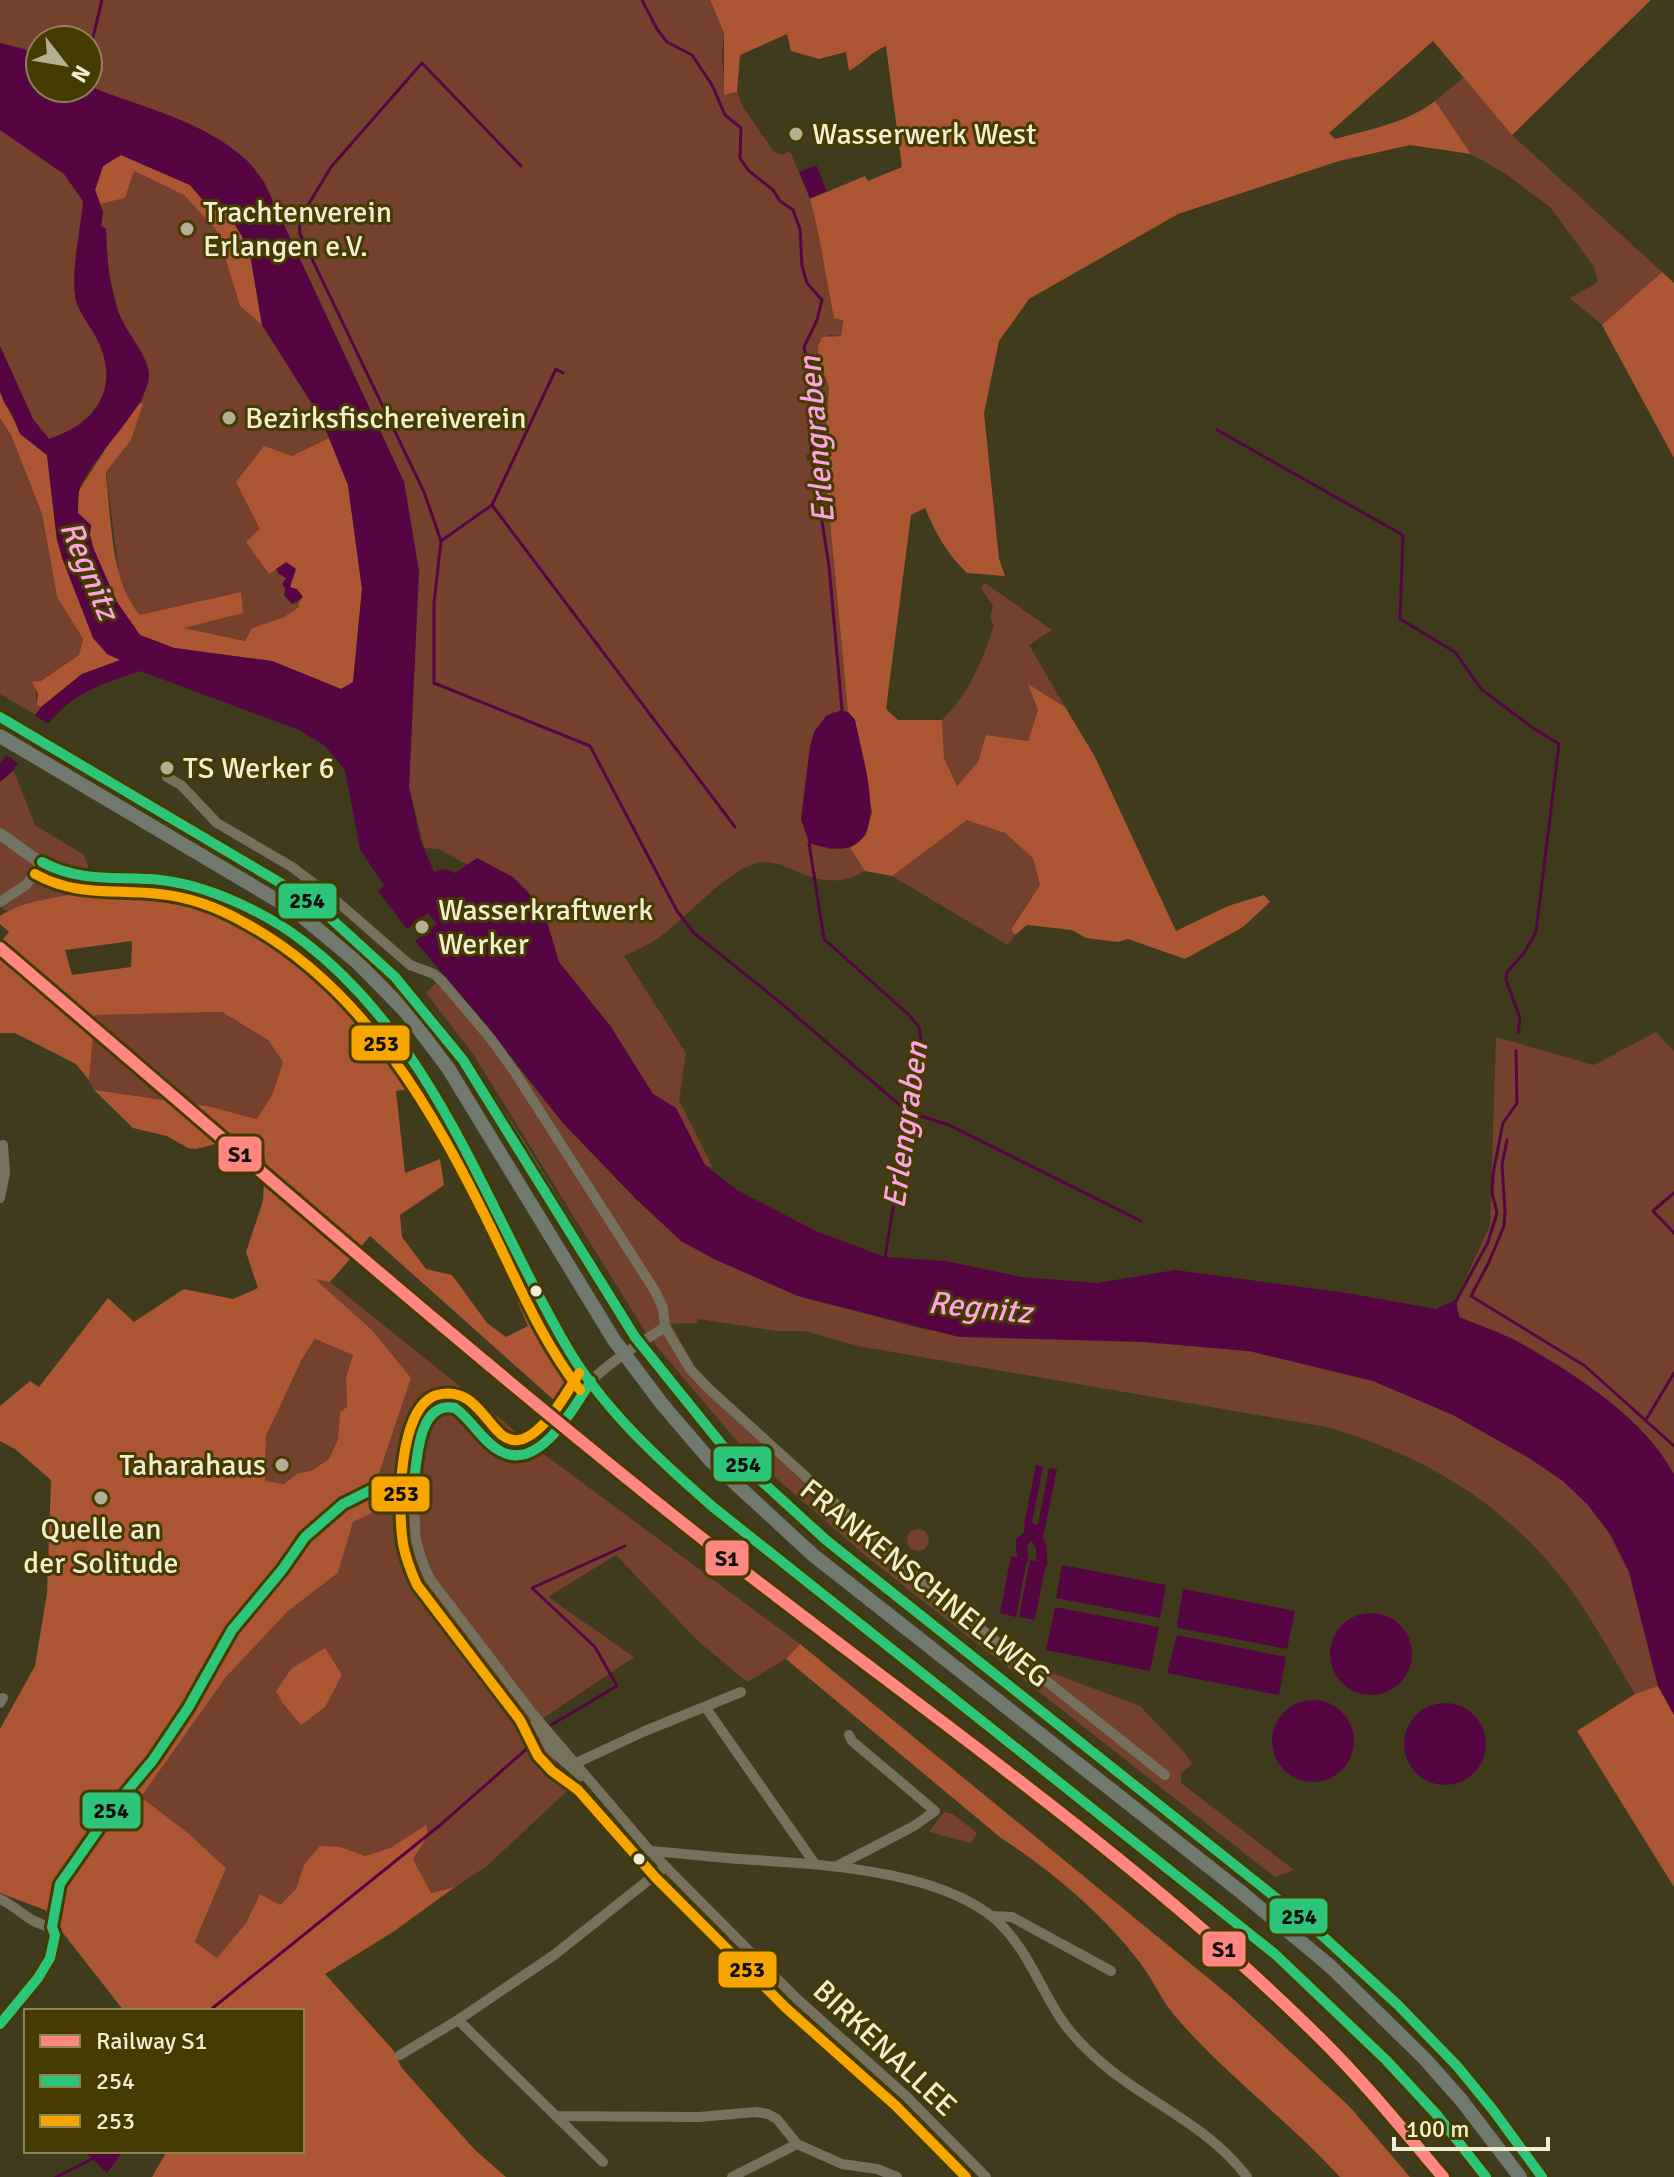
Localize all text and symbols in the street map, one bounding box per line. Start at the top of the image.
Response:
north arrow [24,24,104,104]
text: N [65,61,96,88]
place label: Wasserwerk West [812,116,1037,153]
marker: Wasserwerk West [787,125,805,143]
place label: Trachtenverein Erlangen e.V. [203,194,392,265]
marker: Trachtenverein Erlangen e.V. [178,220,196,238]
water label: Erlengraben [790,353,843,525]
place label: Bezirksfischereiverein [245,400,527,437]
marker: Bezirksfischereiverein [220,409,238,427]
water label: Regnitz [51,515,129,628]
place label: TS Werker 6 [183,750,335,787]
marker: TS Werker 6 [158,759,176,777]
line badge: 254 [277,882,338,920]
text: 254 [289,887,325,914]
place label: Wasserkraftwerk Werker [438,892,653,963]
marker: Wasserkraftwerk Werker [413,918,431,936]
line badge: 253 [350,1024,411,1062]
text: 253 [363,1030,399,1057]
water label: Erlengraben [875,1038,937,1211]
line badge: S1 [217,1135,263,1173]
text: S1 [228,1141,252,1168]
unlabelled marker [528,1283,544,1299]
water label: Regnitz [926,1283,1036,1333]
line badge: 254 [712,1445,773,1483]
place label: Taharahaus [120,1447,266,1484]
text: 254 [725,1451,761,1478]
marker: Taharahaus [273,1456,291,1474]
street label: FRANKENSCHNELLWEG [792,1471,1057,1696]
line badge: 253 [370,1475,431,1513]
text: 253 [383,1480,419,1507]
marker: Quelle an der Solitude [92,1489,110,1507]
place label: Quelle an der Solitude [23,1511,179,1582]
line badge: S1 [704,1539,750,1577]
text: S1 [715,1545,739,1572]
line badge: 254 [81,1791,142,1830]
text: 254 [93,1797,129,1824]
unlabelled marker [631,1851,647,1867]
line badge: 254 [1268,1897,1329,1935]
text: 254 [1281,1903,1317,1930]
line badge: S1 [1201,1930,1247,1968]
text: S1 [1212,1936,1236,1963]
line badge: 253 [717,1950,778,1989]
text: 253 [729,1956,765,1983]
street label: BIRKENALLEE [805,1972,964,2124]
legend [24,2009,304,2153]
text: Railway S1 [96,2026,208,2056]
text: 254 [96,2066,135,2096]
scale bar [1394,2101,1548,2151]
text: 253 [96,2106,135,2136]
text: 100 m [1406,2114,1469,2144]

